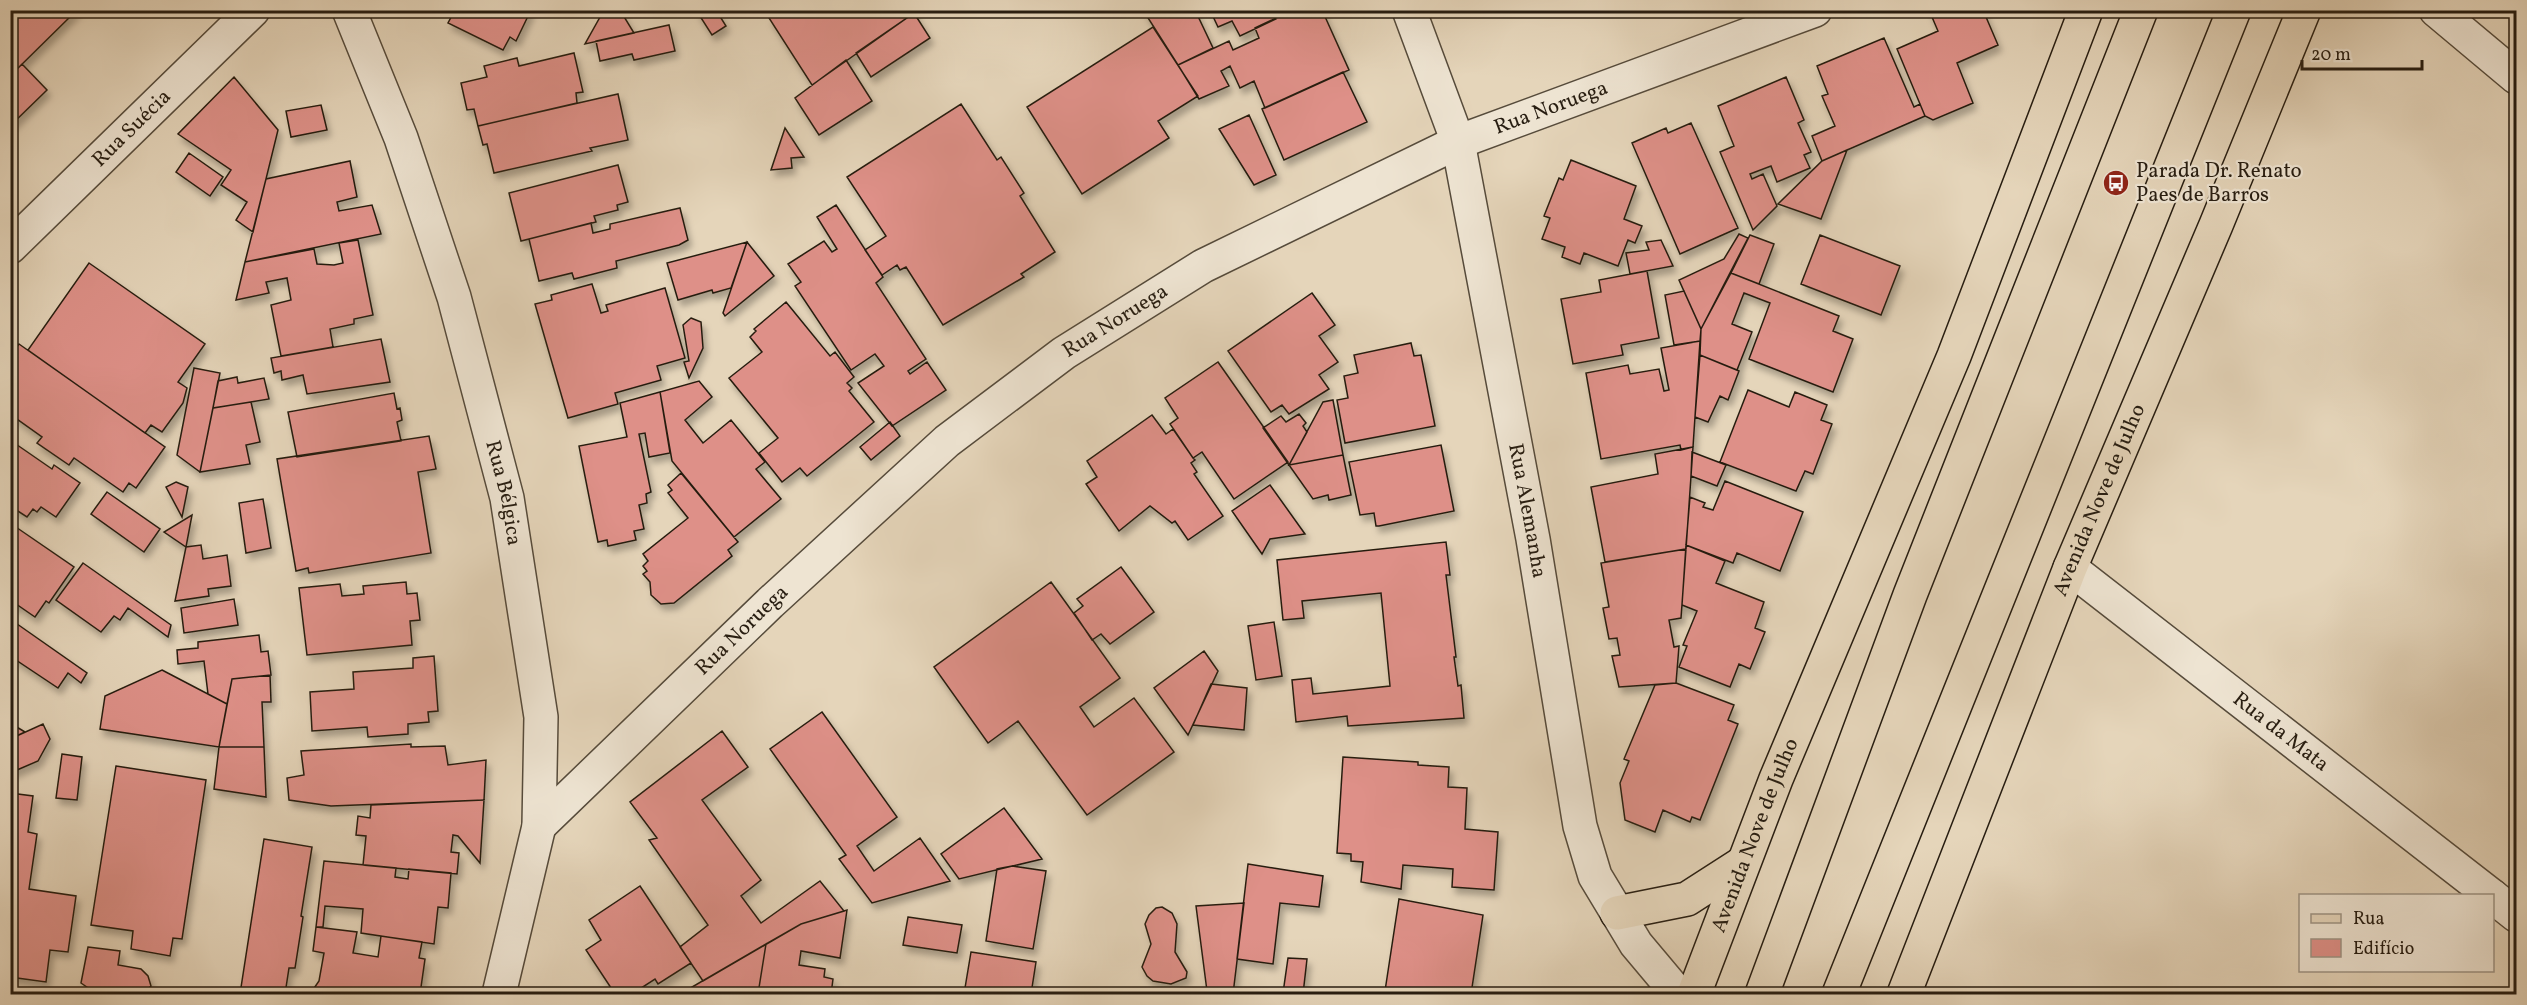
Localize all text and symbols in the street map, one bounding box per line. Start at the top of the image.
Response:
scale bar [2302,33,2422,71]
text: 20 m [2311,43,2351,68]
street label: Rua Noruega [1490,73,1612,142]
street label: Rua Suécia [86,83,178,174]
place label: Parada Dr. Renato Paes de Barros [2136,157,2302,210]
bus stop icon: Parada Dr. Renato Paes de Barros [2101,168,2131,198]
street label: Rua Noruega [1057,277,1174,365]
street label: Avenida Nove de Julho [2046,400,2153,601]
street label: Rua Bélgica [478,437,529,548]
street label: Rua Alemanha [1501,441,1554,580]
street label: Rua Noruega [689,578,795,682]
street label: Rua da Mata [2227,685,2335,779]
street label: Avenida Nove de Julho [1704,734,1806,937]
legend [2299,894,2494,972]
text: Rua [2353,907,2384,932]
text: Edifício [2353,937,2414,962]

